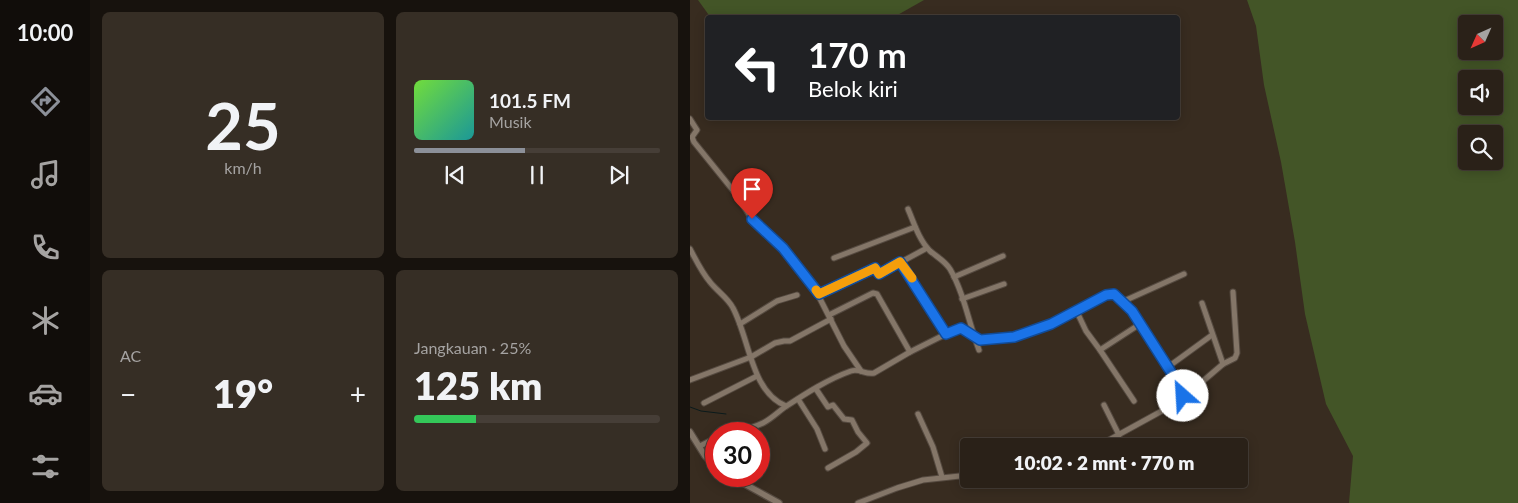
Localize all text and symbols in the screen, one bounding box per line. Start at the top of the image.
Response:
north arrow [1458,15,1502,60]
map controls [1458,15,1503,170]
text: 10:00 [17,19,73,46]
text: 170 m [808,33,907,75]
icon: left [725,35,790,100]
button: sound [1458,70,1503,115]
text: Belok kiri [808,75,898,102]
icon: directions [28,84,63,119]
text: 25 [205,86,281,164]
text: 101.5 FM [489,89,571,112]
text: Musik [489,112,532,131]
button: search [1458,125,1503,170]
icon: music [28,157,63,192]
text: km/h [224,158,262,177]
icon: previous [441,161,469,189]
icon: pause [523,161,551,189]
icon: next [605,161,633,189]
pin [731,168,773,219]
icon: arrive [738,175,766,203]
icon: phone [28,230,63,265]
icon: climate [28,303,63,338]
text: Jangkauan · 25% [414,338,531,357]
text: AC [120,346,141,365]
text: 125 km [414,362,542,408]
position arrow [1156,369,1208,421]
text: 19° [213,370,273,416]
icon: car [28,376,63,411]
text: − [120,377,136,411]
text: + [350,377,366,411]
speed limit sign: 30 [705,422,770,487]
icon: filters [28,449,63,484]
text: 10:02 · 2 mnt · 770 m [1014,451,1194,474]

